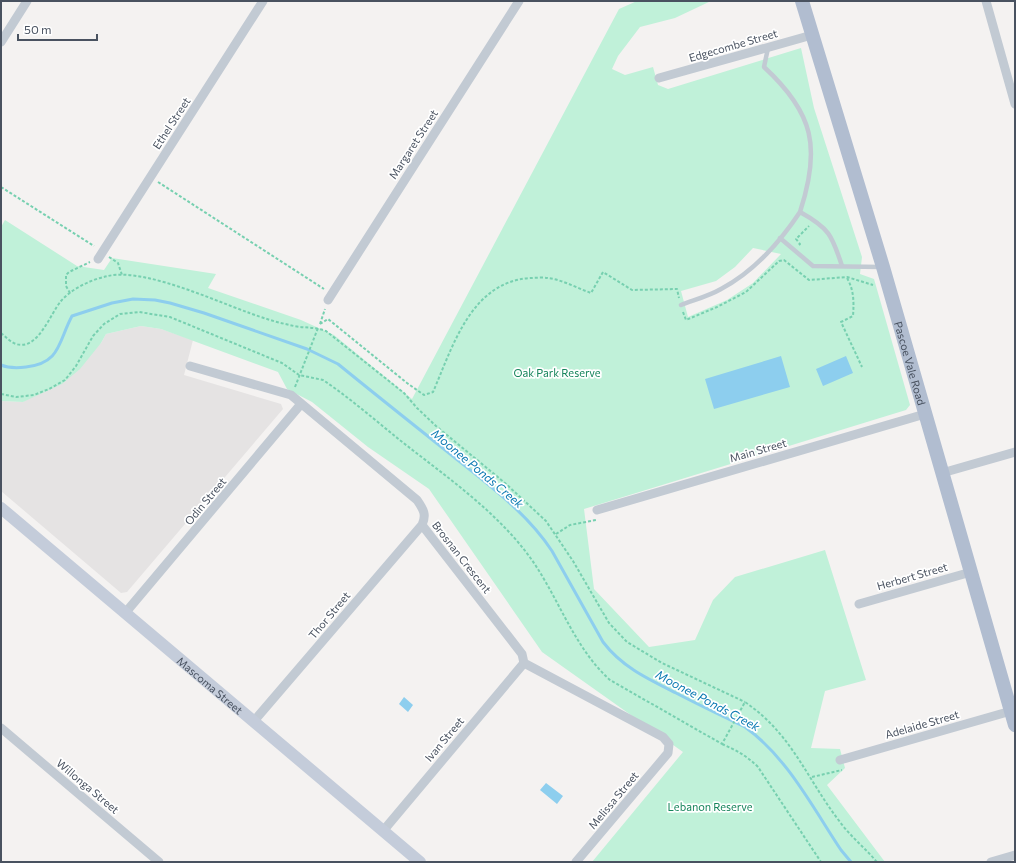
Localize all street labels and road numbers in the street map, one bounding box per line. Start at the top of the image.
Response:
street label: Edgecombe Street [687,26,779,64]
street label: Ethel Street [149,94,193,151]
street label: Margaret Street [386,107,440,181]
street label: Pascoe Vale Road [892,320,929,407]
street label: Main Street [728,436,788,464]
street label: Odin Street [181,474,229,527]
street label: Brosnan Crescent [430,518,494,596]
street label: Herbert Street [875,560,949,592]
street label: Thor Street [306,588,353,641]
street label: Mascoma Street [175,653,246,717]
street label: Adelaide Street [884,707,961,741]
street label: Ivan Street [422,714,467,764]
street label: Willonga Street [54,756,122,816]
street label: Melissa Street [585,768,641,831]

